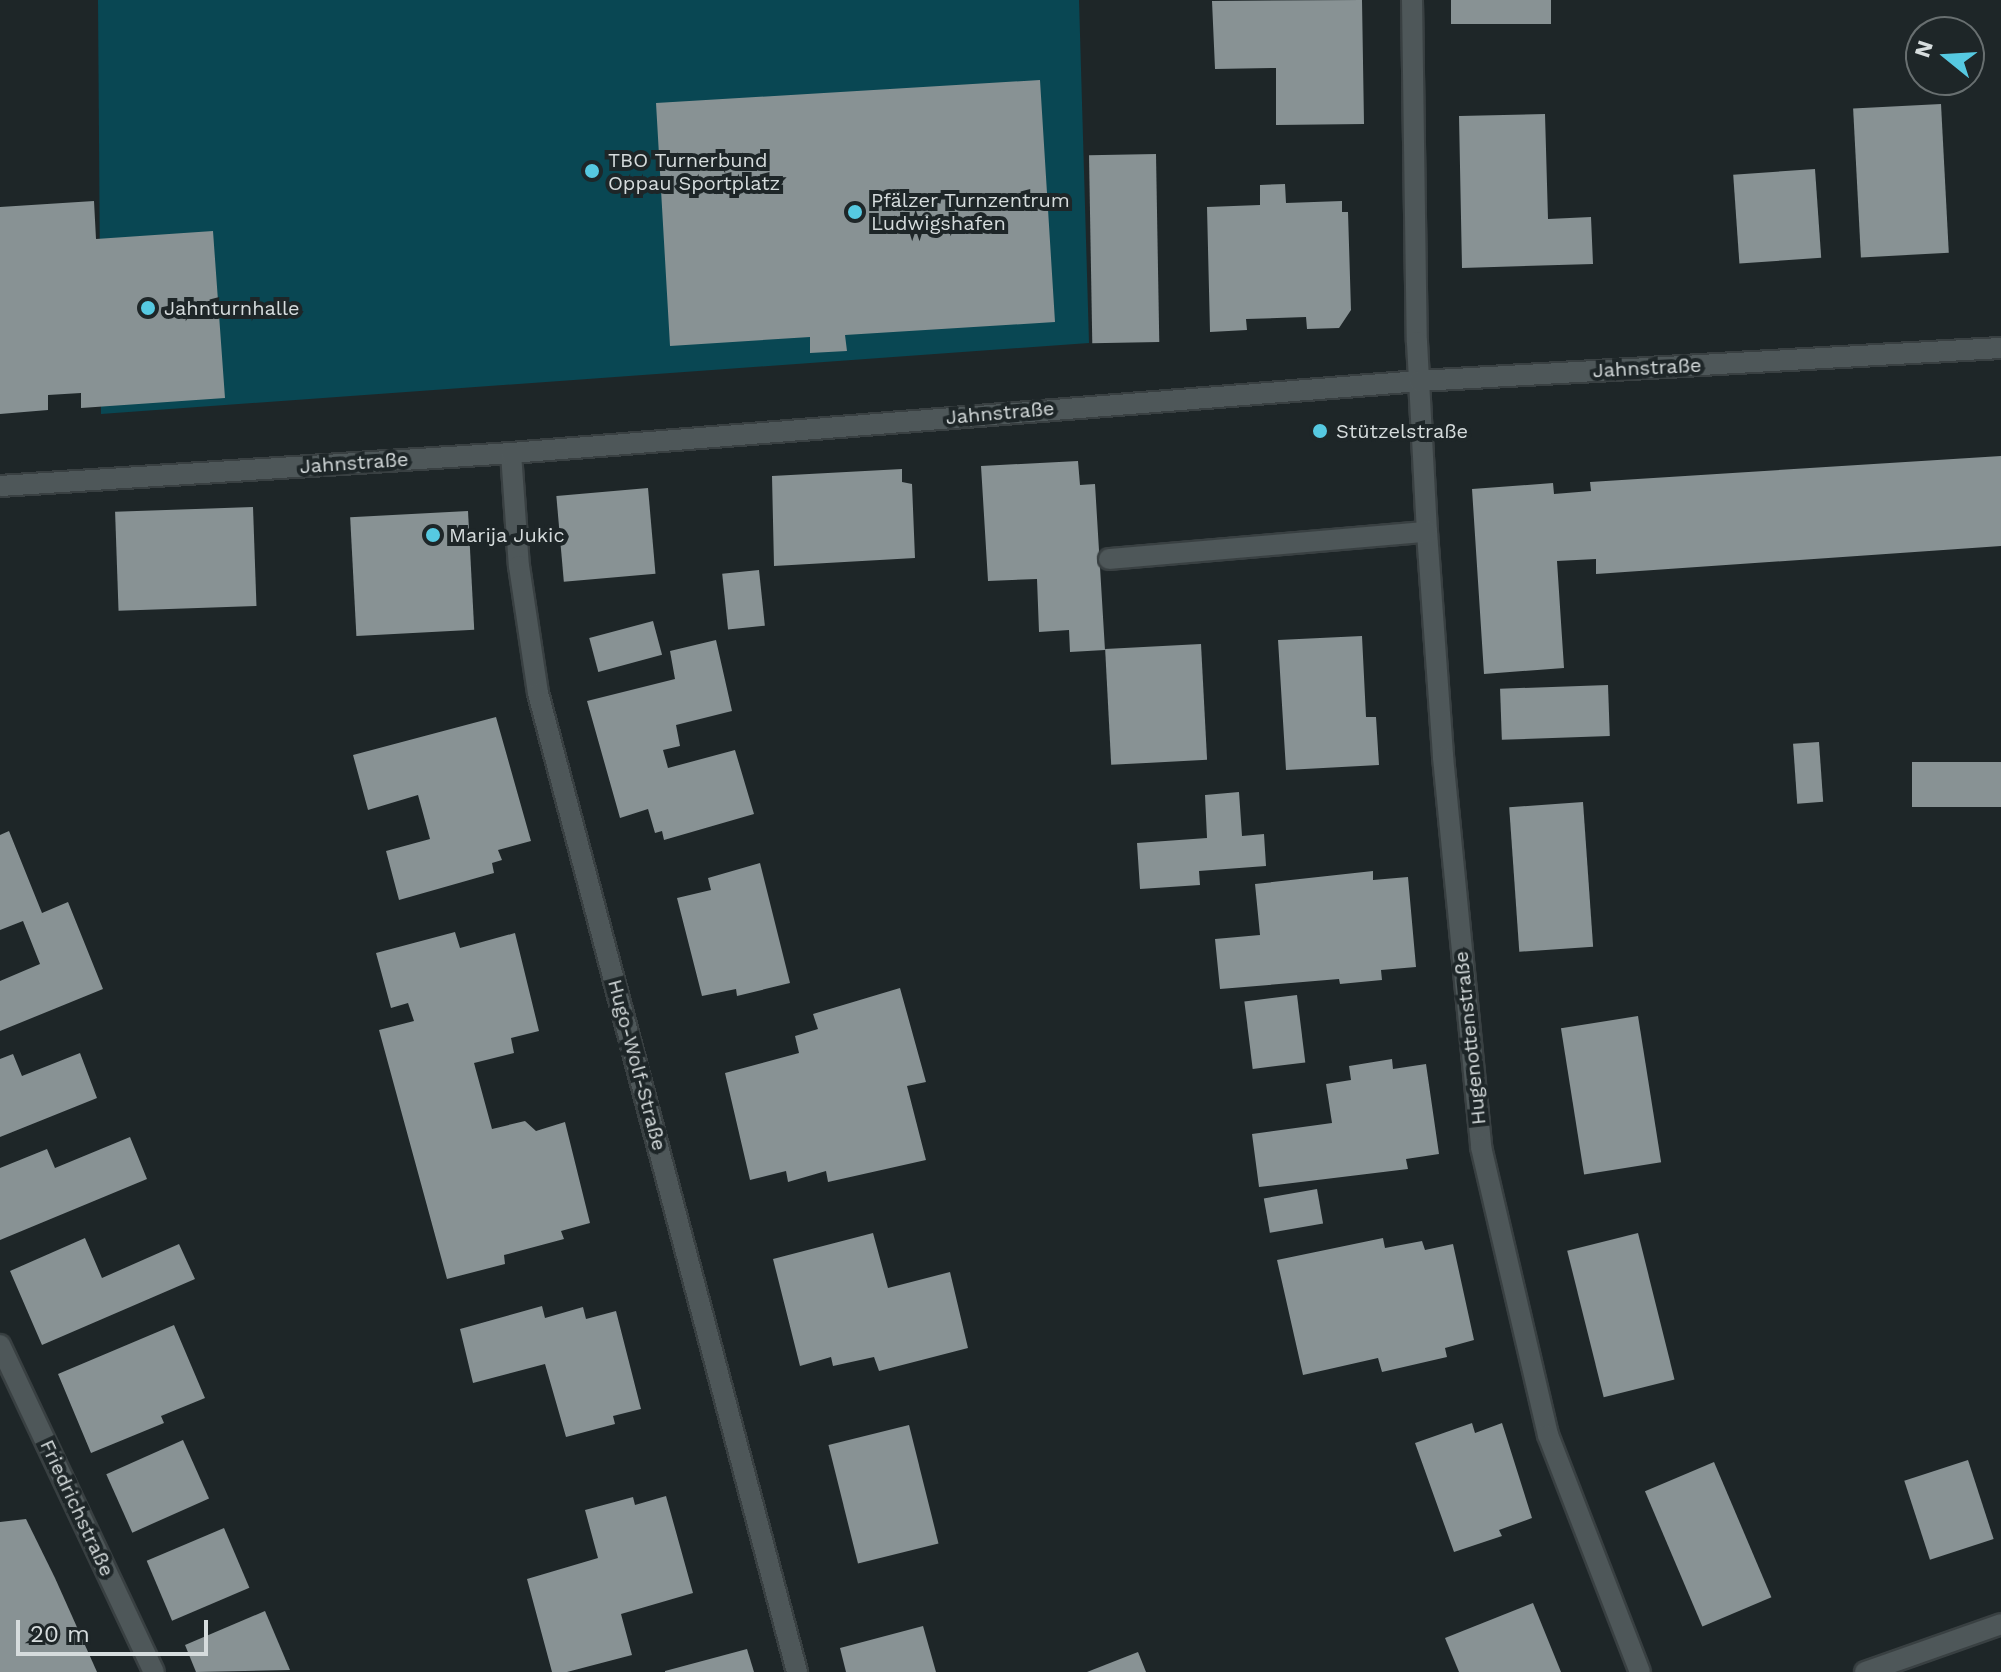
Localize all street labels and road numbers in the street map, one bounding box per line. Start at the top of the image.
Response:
street label: Jahnstraße [1592,353,1702,383]
street label: Jahnstraße [945,396,1055,430]
street label: Jahnstraße [299,447,409,479]
street label: Hugenottenstraße [1449,950,1491,1126]
street label: Hugo-Wolf-Straße [603,977,671,1153]
street label: Friedrichstraße [35,1436,119,1580]

